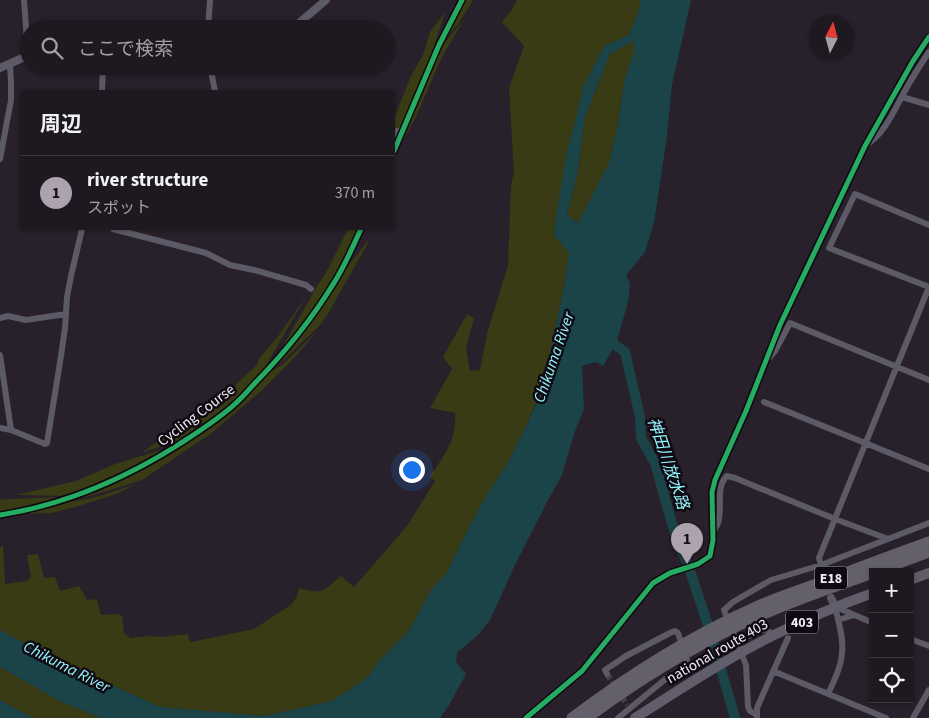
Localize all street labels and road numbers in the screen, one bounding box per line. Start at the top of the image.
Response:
street label: Cycling Course [153,379,239,452]
road number: E18 [815,566,847,590]
road number: 403 [786,610,818,634]
street label: national route 403 [663,614,772,689]

